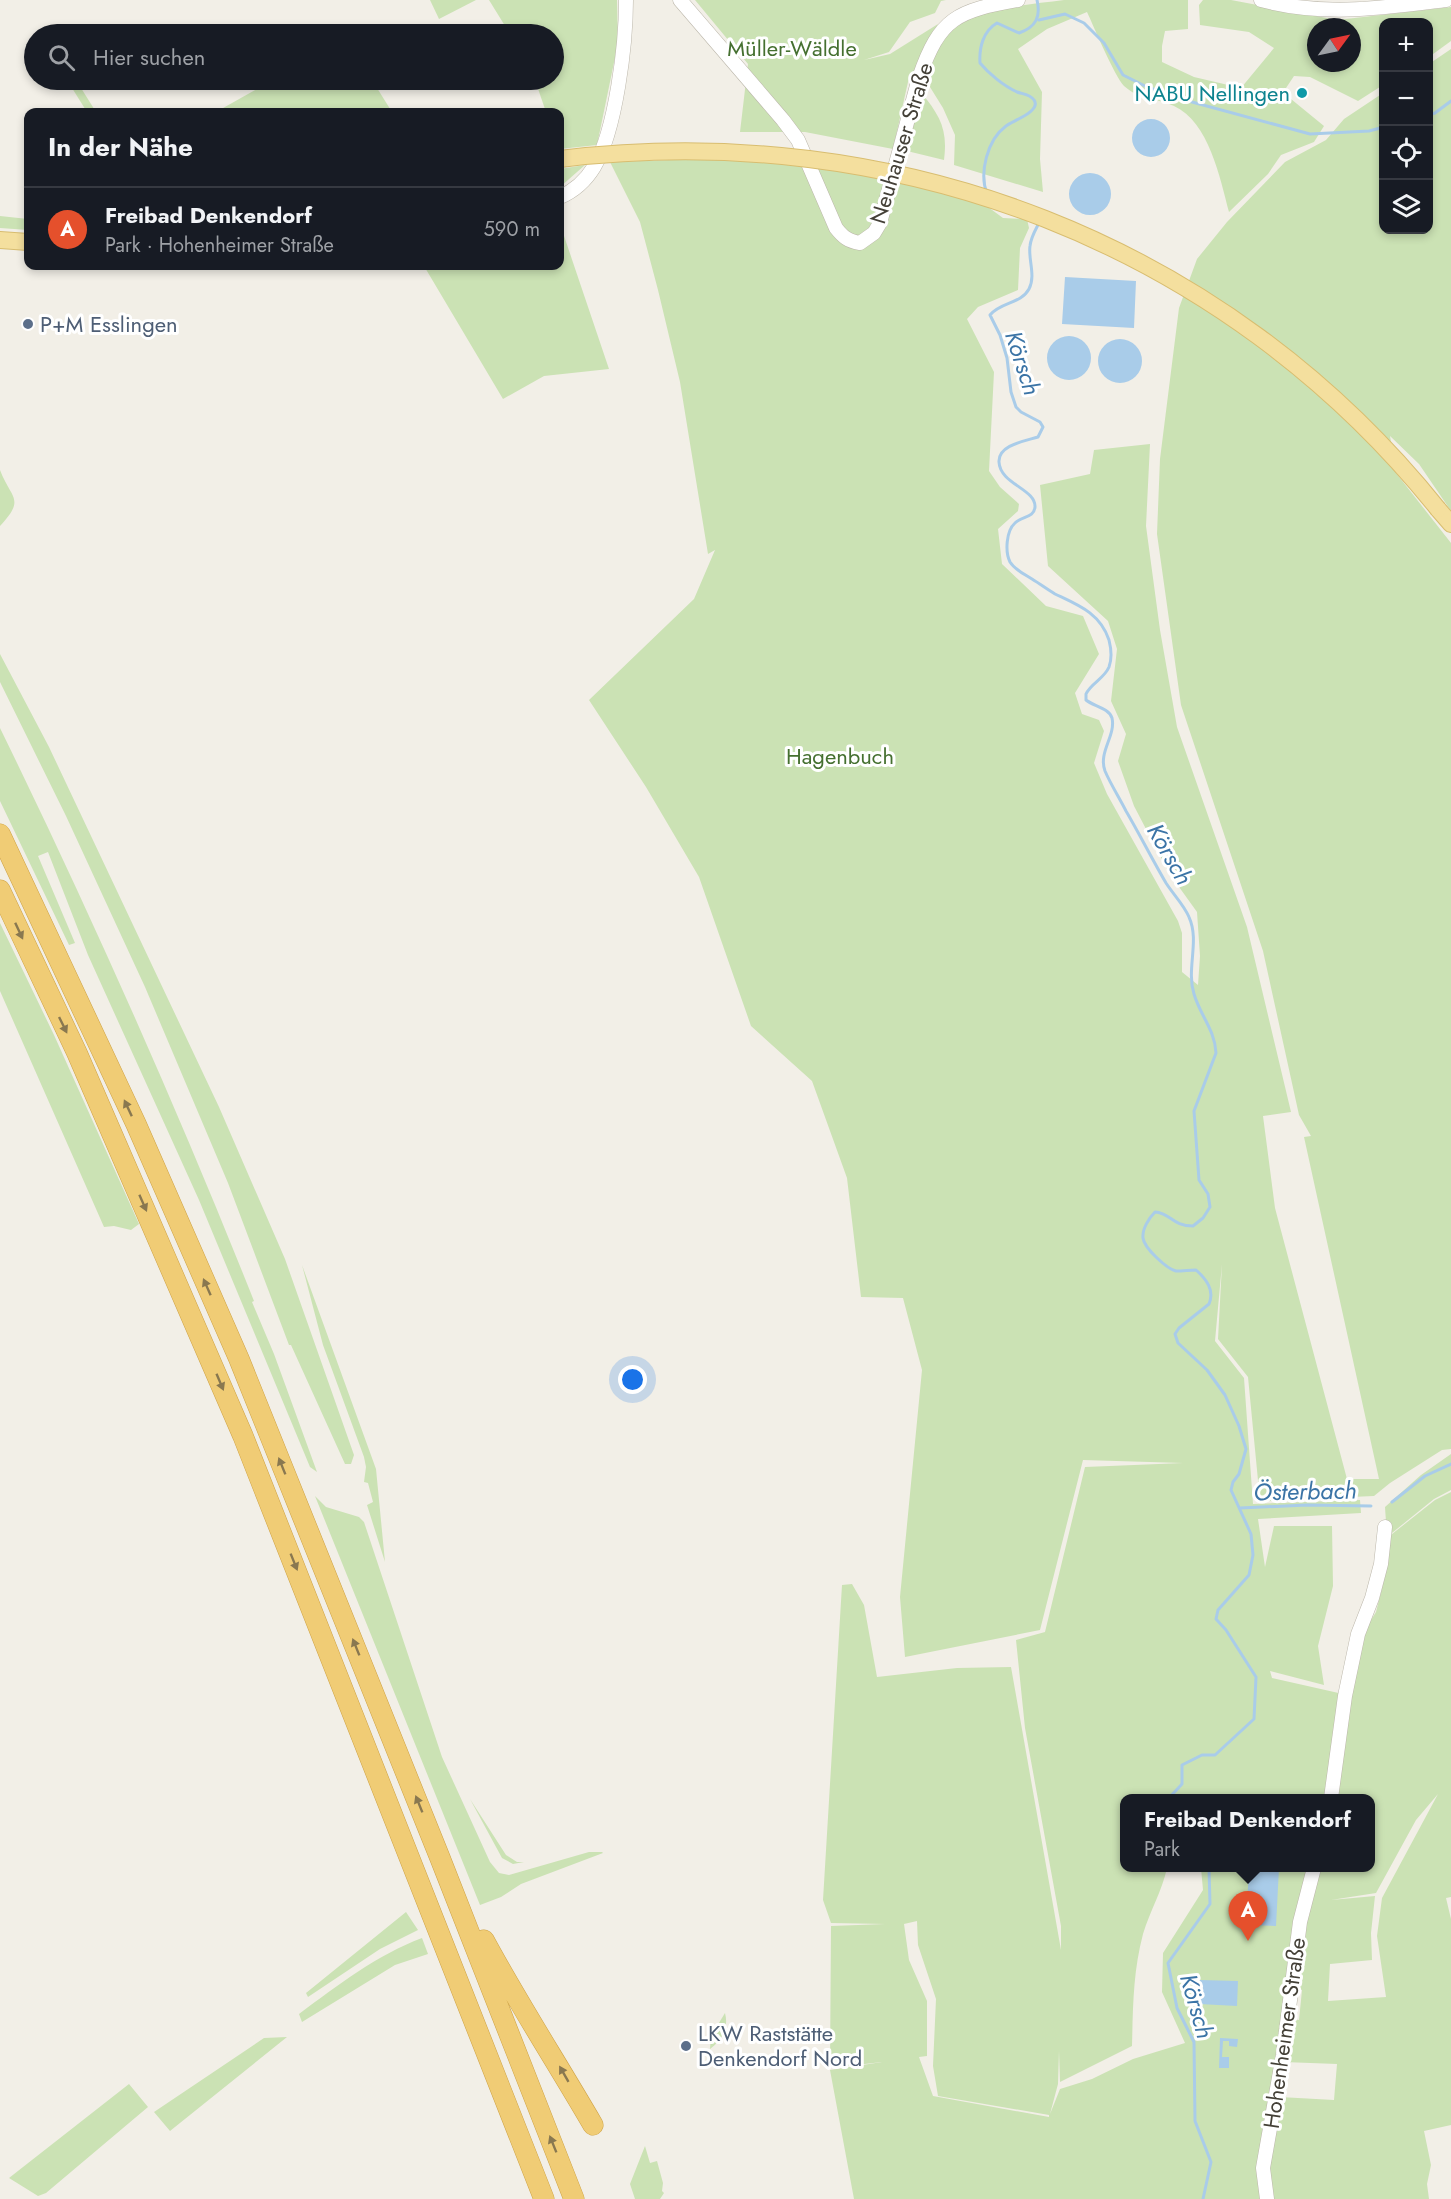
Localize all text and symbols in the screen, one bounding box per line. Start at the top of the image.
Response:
north arrow [1307,18,1361,72]
map controls [1379,18,1433,234]
button: + [1379,18,1433,72]
search box [24,24,564,90]
park label: Müller-Wäldle [727,32,857,64]
icon: search [45,41,78,74]
text: Hier suchen [93,41,205,73]
street label: Neuhauser Straße [861,58,941,228]
button: − [1379,72,1433,126]
place label: NABU Nellingen [1135,77,1290,109]
marker: NABU Nellingen [1295,86,1309,100]
button: locate [1379,126,1433,180]
text: In der Nähe [48,128,193,166]
button: layers [1379,180,1433,234]
text: Freibad Denkendorf [105,199,312,231]
text: A [60,215,75,244]
text: 590 m [484,215,540,244]
text: Park · Hohenheimer Straße [105,231,334,260]
place label: P+M Esslingen [40,308,178,340]
marker: P+M Esslingen [21,317,35,331]
water label: Körsch [996,326,1050,400]
park label: Hagenbuch [786,740,894,772]
water label: Körsch [1138,817,1202,891]
one-way arrow [15,922,24,939]
one-way arrow [59,1016,68,1033]
one-way arrow [124,1099,133,1116]
one-way arrow [139,1194,148,1211]
one-way arrow [202,1278,211,1295]
your location [618,1365,647,1394]
one-way arrow [216,1373,225,1390]
one-way arrow [277,1457,286,1475]
water label: Österbach [1253,1473,1357,1509]
one-way arrow [289,1554,299,1572]
one-way arrow [350,1638,360,1656]
popup [1120,1794,1375,1872]
one-way arrow [413,1795,423,1813]
text: Freibad Denkendorf [1144,1803,1351,1835]
text: Park [1144,1835,1180,1864]
pin: A [1228,1892,1268,1941]
street label: Hohenheimer Straße [1255,1935,1313,2131]
water label: Körsch [1171,1970,1223,2042]
place label: LKW Raststätte Denkendorf Nord [698,2017,862,2074]
marker: LKW Raststätte Denkendorf Nord [679,2039,693,2053]
one-way arrow [558,2066,569,2082]
one-way arrow [548,2135,558,2153]

